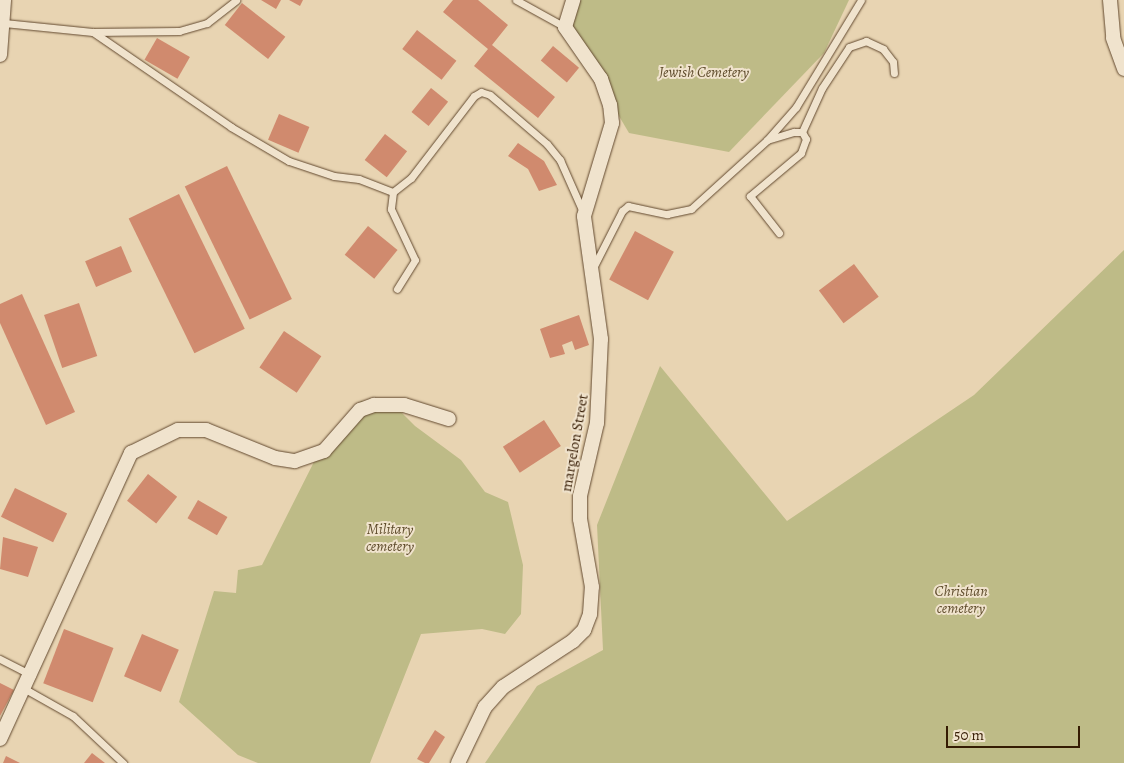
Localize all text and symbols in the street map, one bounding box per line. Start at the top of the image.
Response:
park label: Jewish Cemetery [659,64,749,82]
street label: margelon Street [558,393,592,493]
park label: Military cemetery [366,520,414,555]
park label: Christian cemetery [934,582,988,617]
scale bar [949,716,1083,748]
text: 50 m [954,725,984,745]

